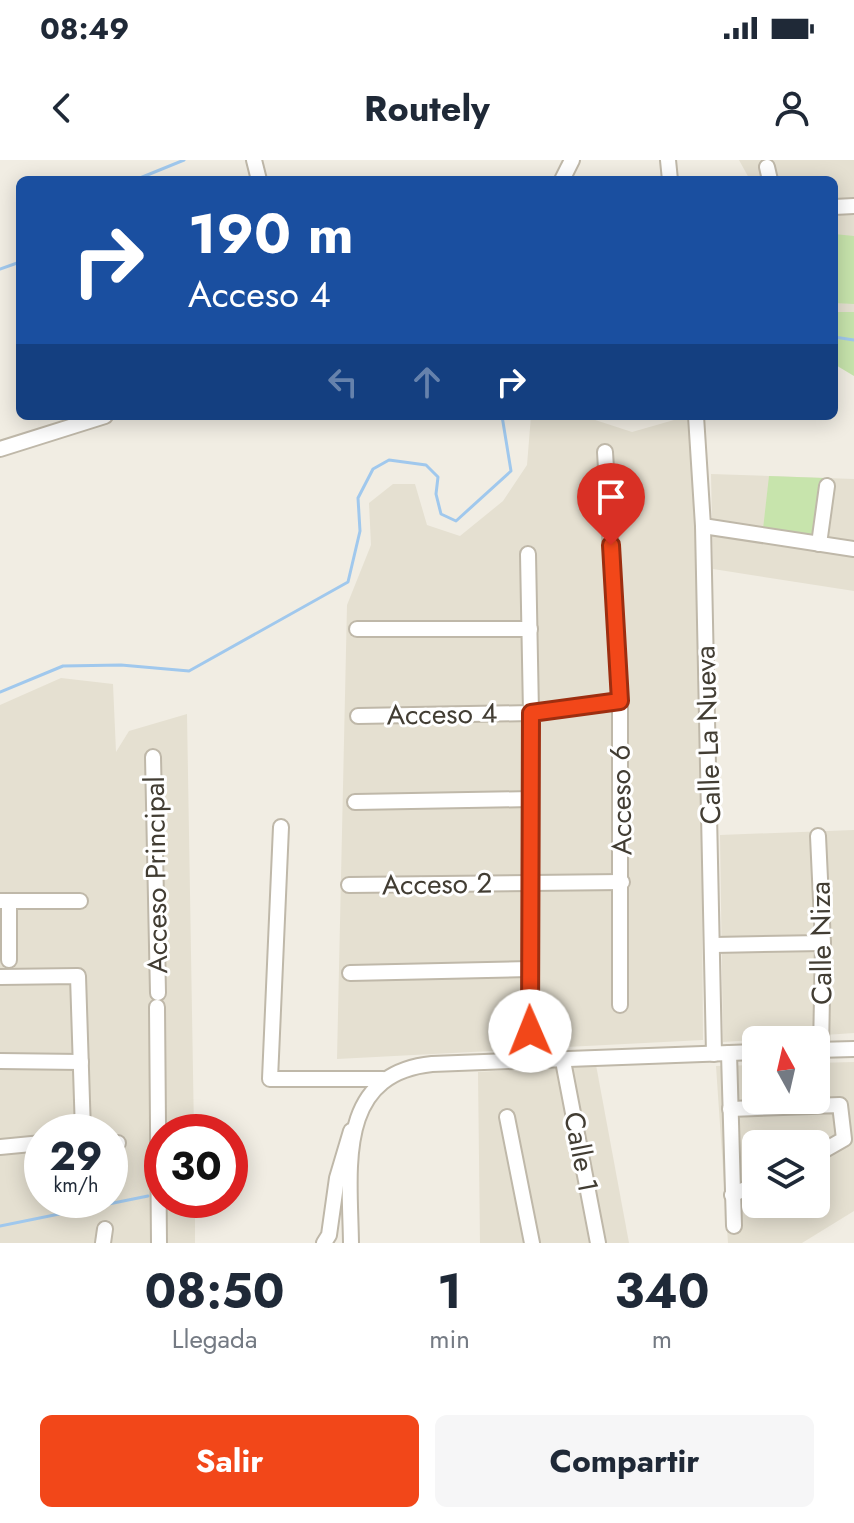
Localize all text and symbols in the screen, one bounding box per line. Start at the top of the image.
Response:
text: 08:49 [40,7,129,50]
text: Routely [364,82,490,134]
icon: back [40,86,84,130]
icon: person [770,86,814,130]
text: 190 m [188,193,354,274]
icon: right [56,208,160,312]
text: Acceso 4 [188,268,331,320]
icon: left [321,360,365,404]
icon: ahead [405,360,449,404]
icon: right [489,360,533,404]
pin [577,463,645,545]
icon: arrive [589,475,633,519]
street label: Calle La Nueva [684,645,732,825]
street label: Acceso 4 [386,693,498,735]
street label: Acceso 6 [600,744,642,856]
street label: Acceso Principal [134,776,178,974]
street label: Acceso 2 [381,863,493,905]
street label: Calle Niza [799,881,843,1005]
position arrow [488,989,572,1073]
north arrow [742,1026,830,1114]
map controls [742,1026,830,1218]
street label: Calle 1 [553,1108,609,1196]
speed limit sign: 30 [144,1114,248,1218]
text: 29 [50,1127,103,1185]
button: layers [742,1130,830,1218]
text: km/h [53,1171,99,1200]
text: 08:50 [145,1257,285,1326]
text: 1 [437,1257,462,1326]
text: 340 [614,1257,709,1326]
text: Llegada [172,1320,257,1358]
text: min [429,1320,470,1358]
text: m [652,1320,672,1358]
button: Salir [40,1415,419,1507]
button: Compartir [435,1415,814,1507]

